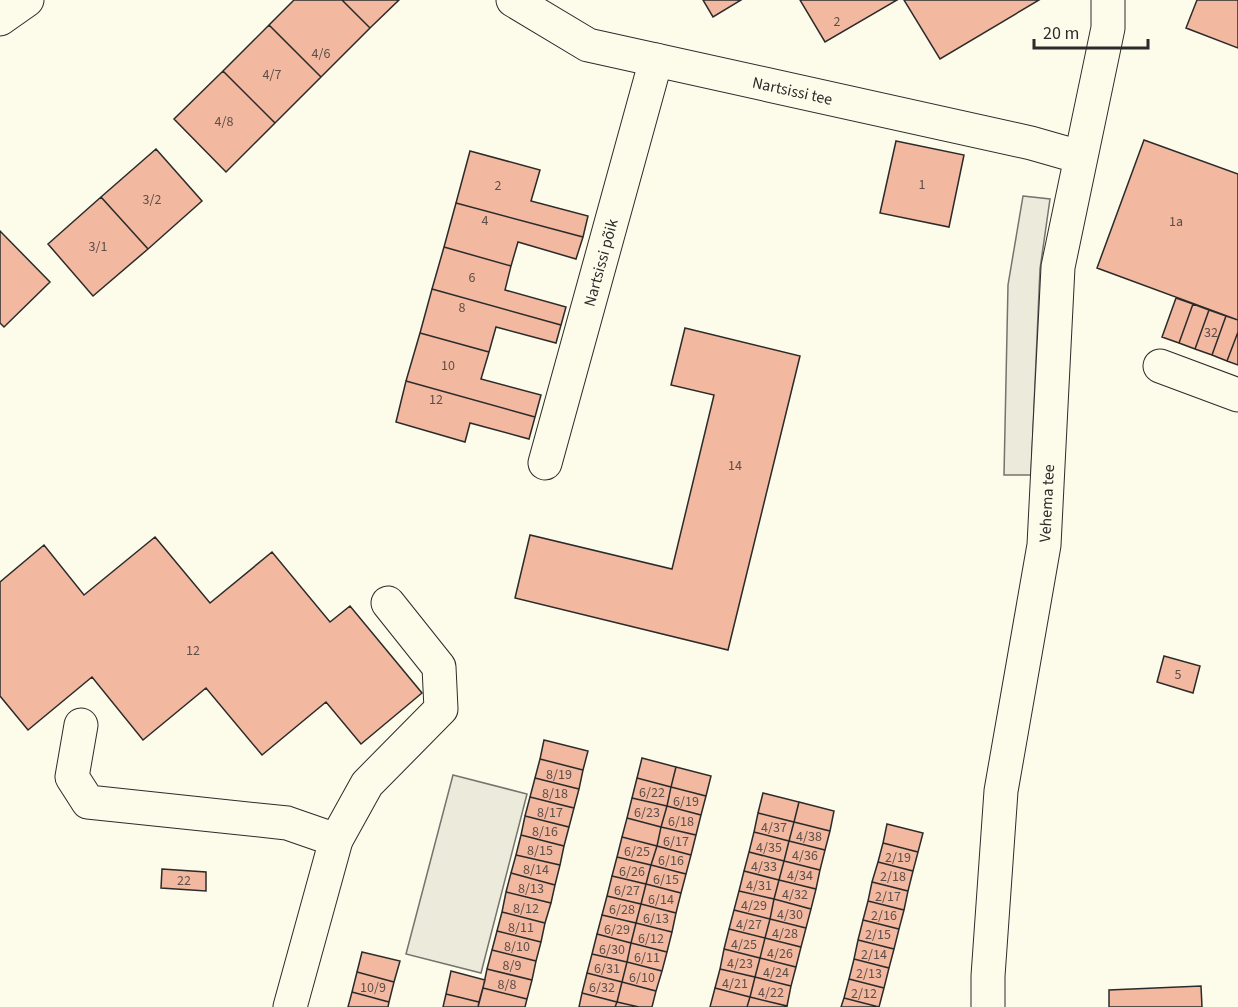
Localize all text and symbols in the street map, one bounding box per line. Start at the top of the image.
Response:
house number: 2 [834,12,841,32]
scale bar [1034,12,1148,50]
text: 20 m [1043,21,1079,46]
house number: 4/6 [312,44,330,64]
house number: 4/7 [263,65,281,85]
street label: Nartsissi tee [750,72,835,111]
house number: 4/8 [215,112,233,132]
house number: 1 [919,175,926,195]
house number: 2 [495,176,502,196]
house number: 3/2 [143,190,161,210]
house number: 4 [482,211,489,231]
house number: 1a [1169,212,1183,232]
street label: Nartsissi põik [579,216,624,309]
house number: 3/1 [89,237,107,257]
house number: 6 [469,268,476,288]
house number: 8 [459,298,466,318]
house number: 32 [1204,323,1218,343]
house number: 10 [441,356,455,376]
house number: 12 [429,390,443,410]
house number: 14 [728,456,742,476]
street label: Vehema tee [1034,464,1060,543]
house number: 12 [186,641,200,661]
house number: 5 [1175,665,1182,685]
house number: 8/19 [546,765,572,785]
house number: 6/22 [639,783,665,803]
house number: 8/18 [542,784,568,804]
house number: 6/19 [673,792,699,812]
house number: 8/17 [537,803,563,823]
house number: 6/23 [634,803,660,823]
house number: 6/18 [668,812,694,832]
house number: 4/37 [761,818,787,838]
house number: 8/16 [532,822,558,842]
house number: 4/38 [796,827,822,847]
house number: 6/17 [663,832,689,852]
house number: 4/35 [756,838,782,858]
house number: 8/15 [527,841,553,861]
house number: 6/25 [624,842,650,862]
house number: 4/36 [792,846,818,866]
house number: 2/19 [885,848,911,868]
house number: 6/16 [658,851,684,871]
house number: 4/33 [751,857,777,877]
house number: 8/14 [523,860,549,880]
house number: 6/26 [619,862,645,882]
house number: 4/34 [787,866,813,886]
house number: 2/18 [880,867,906,887]
house number: 6/15 [653,870,679,890]
house number: 22 [177,871,191,891]
house number: 4/31 [746,876,772,896]
house number: 8/13 [518,879,544,899]
house number: 6/27 [614,881,640,901]
house number: 4/32 [782,885,808,905]
house number: 2/17 [875,887,901,907]
house number: 6/14 [648,890,674,910]
house number: 4/29 [741,896,767,916]
house number: 8/12 [513,899,539,919]
house number: 6/28 [609,900,635,920]
house number: 4/30 [777,905,803,925]
house number: 2/16 [871,906,897,926]
house number: 6/13 [643,909,669,929]
house number: 4/27 [736,915,762,935]
house number: 8/11 [508,918,534,938]
house number: 6/29 [604,920,630,940]
house number: 4/28 [772,924,798,944]
house number: 2/15 [865,925,891,945]
house number: 6/12 [638,929,664,949]
house number: 4/25 [731,935,757,955]
house number: 8/10 [504,937,530,957]
house number: 6/30 [599,940,625,960]
house number: 4/26 [767,944,793,964]
house number: 2/14 [861,945,887,965]
house number: 6/11 [634,948,660,968]
house number: 4/23 [727,954,753,974]
house number: 8/9 [503,956,521,976]
house number: 6/31 [594,959,620,979]
house number: 4/24 [763,963,789,983]
house number: 2/13 [856,964,882,984]
house number: 6/10 [629,968,655,988]
house number: 4/21 [722,974,748,994]
house number: 8/8 [498,975,516,995]
house number: 10/9 [360,978,386,998]
house number: 6/32 [589,978,615,998]
house number: 4/22 [758,983,784,1003]
house number: 2/12 [851,984,877,1004]

